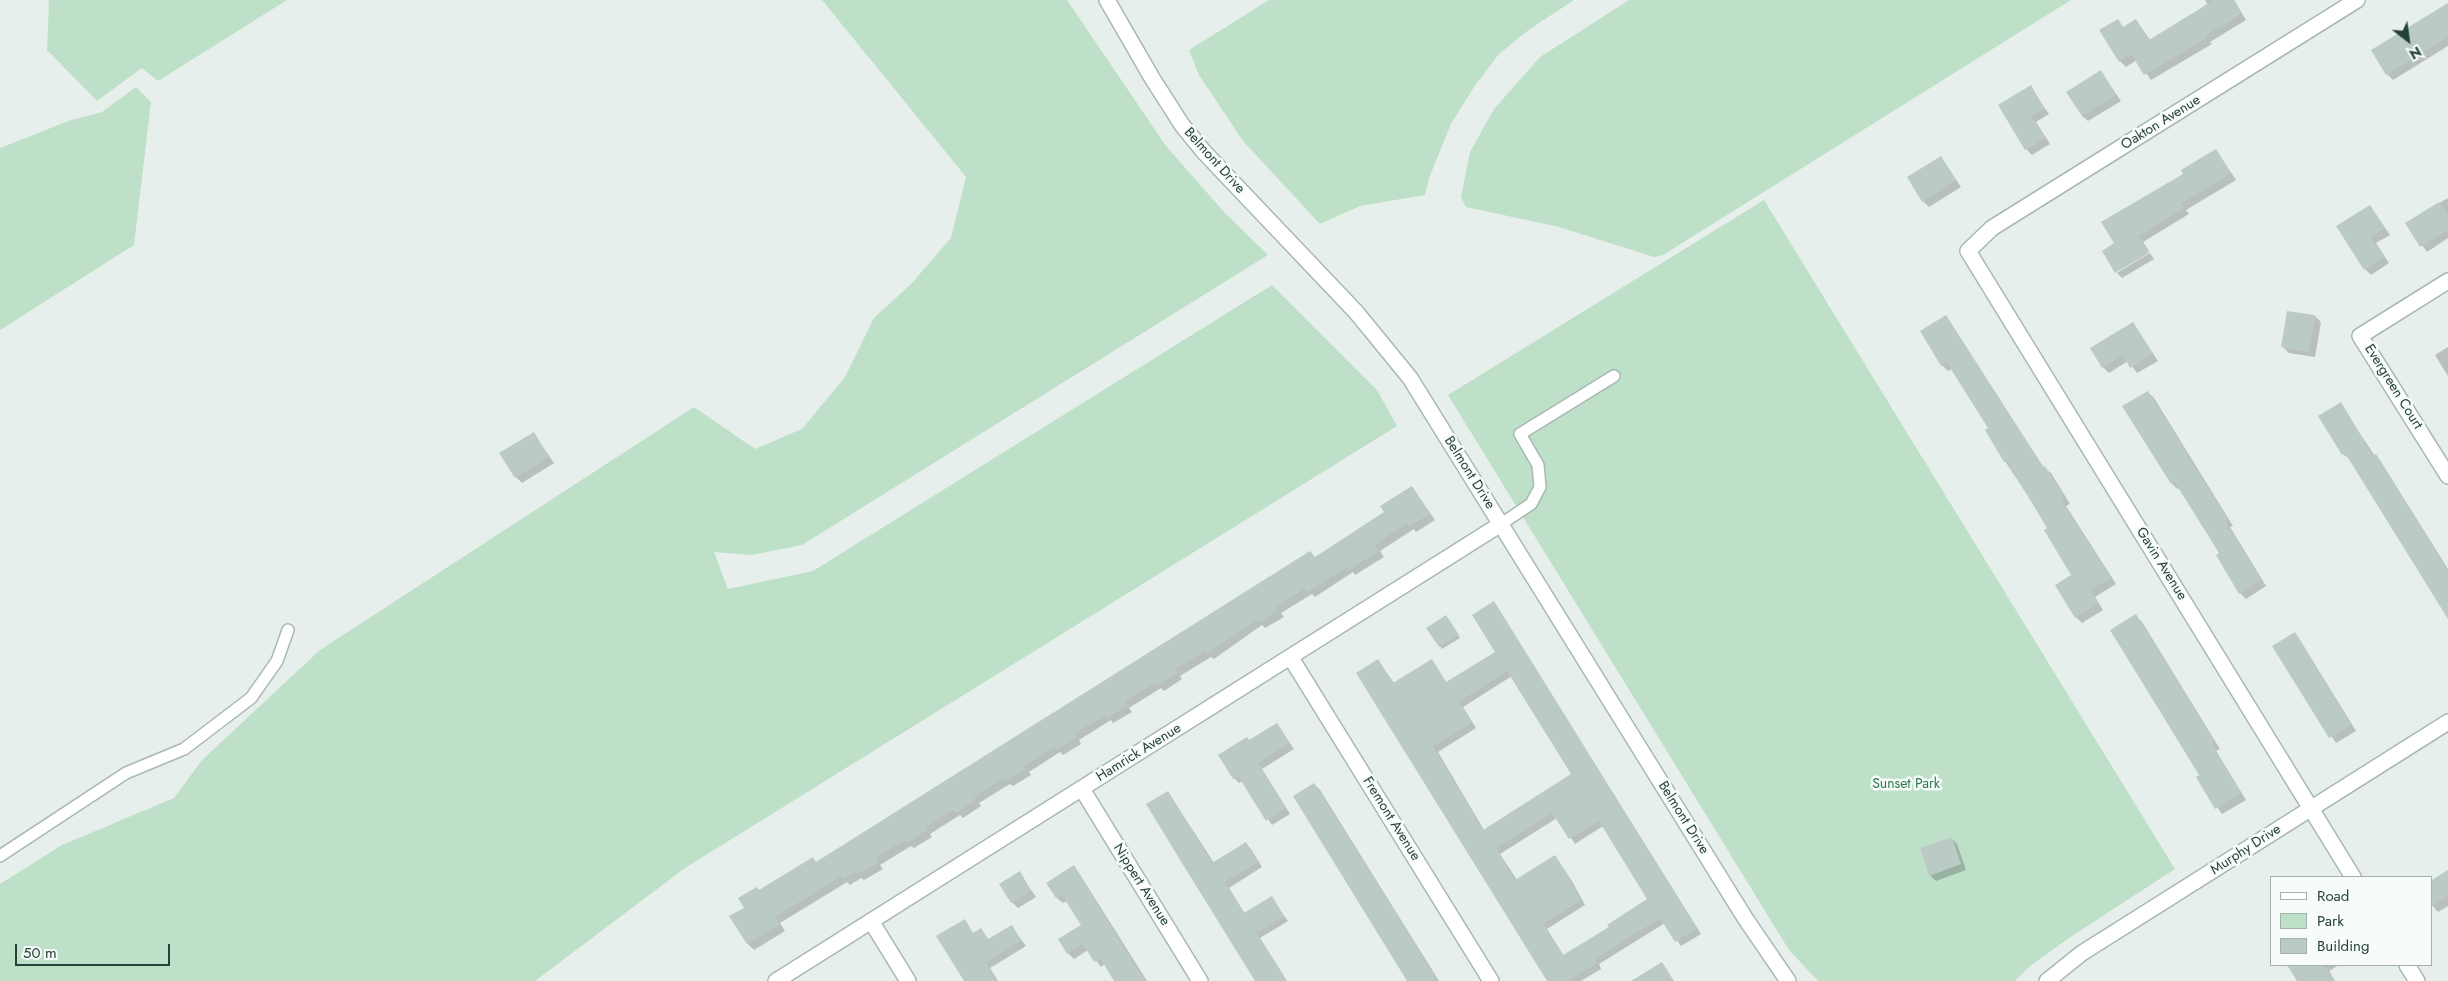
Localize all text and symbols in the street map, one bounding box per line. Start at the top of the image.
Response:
north arrow [2383,15,2433,65]
text: N [2406,42,2425,64]
street label: Oakton Avenue [2118,92,2204,154]
street label: Belmont Drive [1180,125,1248,197]
street label: Evergreen Court [2360,342,2426,432]
street label: Belmont Drive [1440,433,1498,513]
street label: Gavin Avenue [2132,525,2190,603]
street label: Hamrick Avenue [1094,720,1184,786]
street label: Fremont Avenue [1359,774,1423,864]
park label: Sunset Park [1872,777,1940,793]
street label: Belmont Drive [1654,778,1712,858]
street label: Murphy Drive [2208,821,2284,879]
street label: Nippert Avenue [1109,841,1173,929]
legend [2270,876,2433,966]
text: Road [2317,885,2349,907]
text: Park [2317,910,2344,932]
scale bar [18,934,172,966]
text: Building [2317,935,2369,957]
text: 50 m [23,942,57,964]

